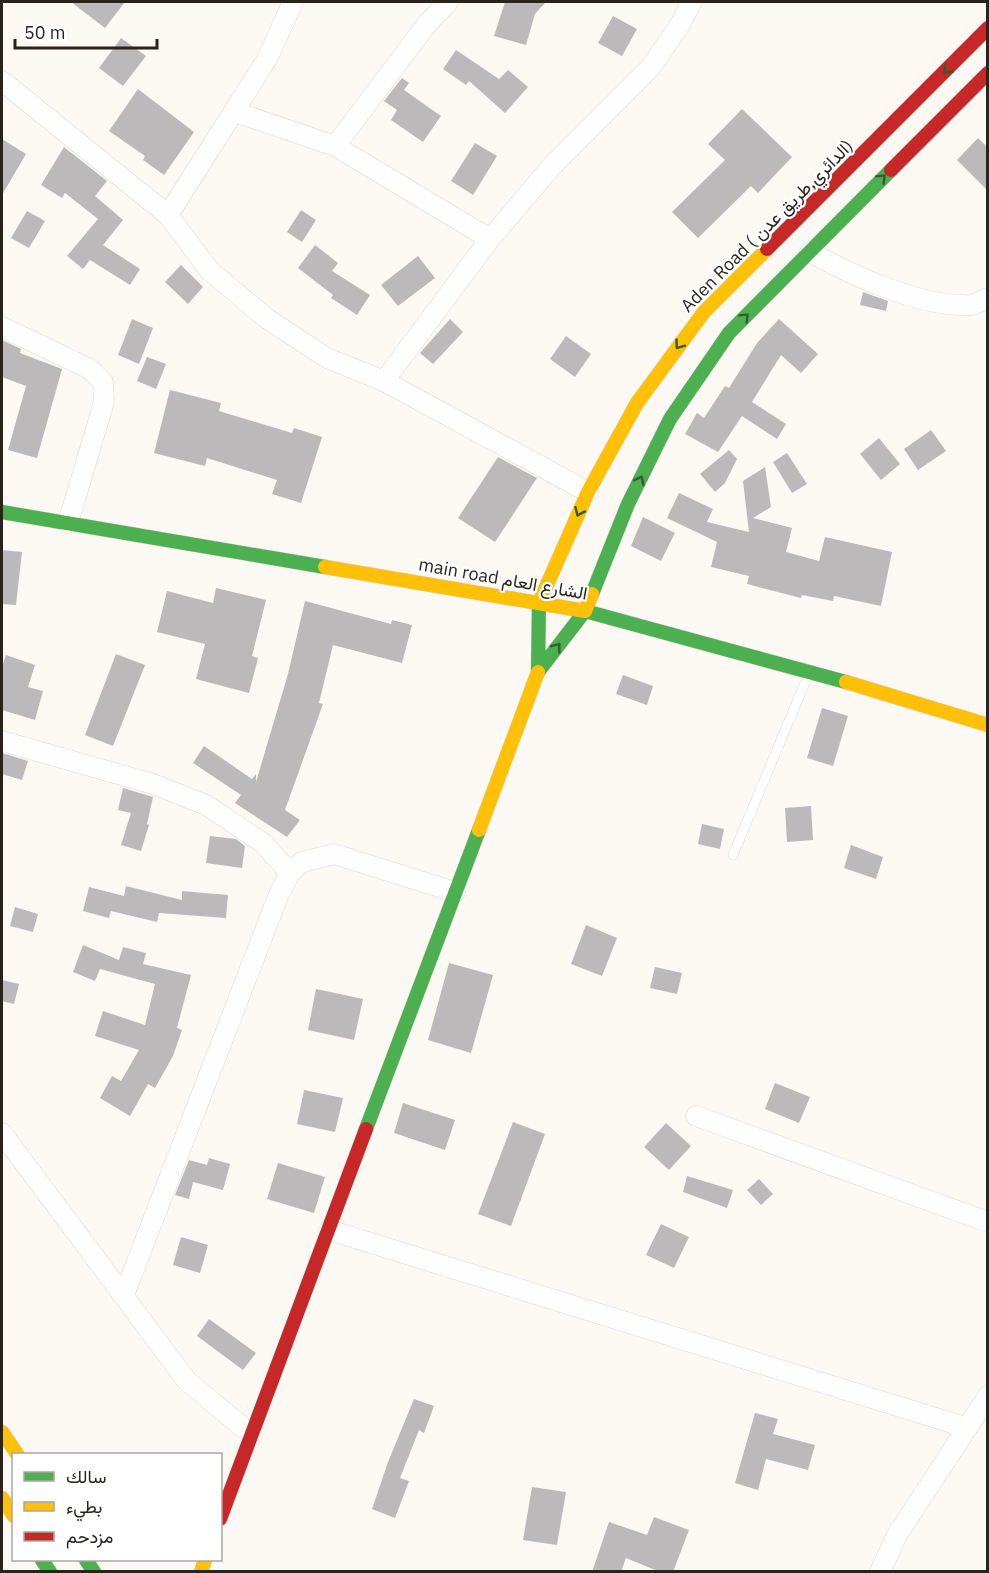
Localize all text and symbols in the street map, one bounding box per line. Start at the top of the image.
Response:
scale bar [15,12,158,50]
text: 50 m [24,21,66,44]
one-way arrow [943,63,954,74]
street label: Aden Road ( الدائري,طريق عدن) [675,134,861,320]
one-way arrow [875,175,886,186]
one-way arrow [738,313,749,323]
one-way arrow [675,338,686,349]
one-way arrow [632,475,644,486]
one-way arrow [575,505,587,516]
street label: main road الشارع العام [417,552,589,606]
one-way arrow [550,643,561,654]
legend [12,1453,222,1561]
text: سالك [66,1465,106,1488]
text: بطيء [66,1495,102,1522]
text: مزدحم [66,1525,113,1549]

